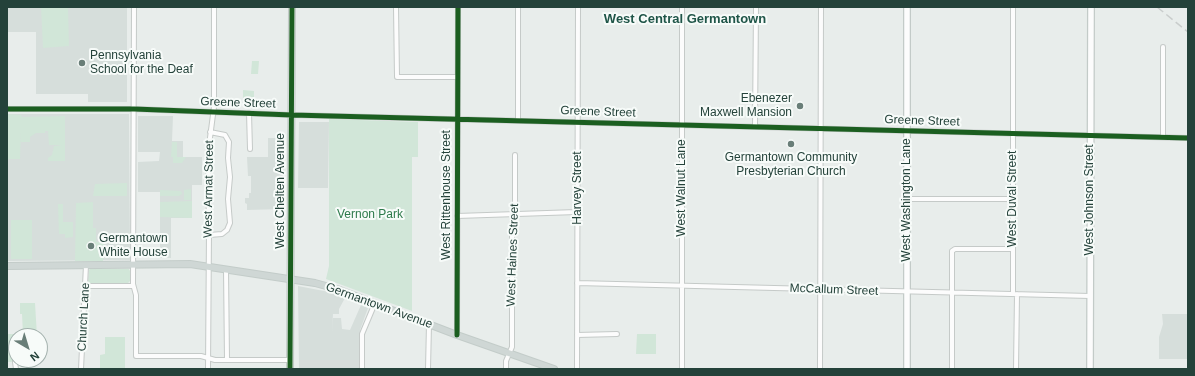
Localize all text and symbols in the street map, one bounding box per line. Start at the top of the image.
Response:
district label: West Central Germantown [604,11,766,27]
place label: Pennsylvania School for the Deaf [90,49,193,77]
marker: Pennsylvania School for the Deaf [77,58,87,68]
place label: Ebenezer Maxwell Mansion [700,92,792,120]
street label: Greene Street [200,94,276,112]
marker: Ebenezer Maxwell Mansion [795,101,805,111]
street label: Greene Street [560,103,636,121]
street label: Greene Street [884,112,960,130]
street label: West Rittenhouse Street [440,130,454,260]
street label: West Chelten Avenue [274,133,288,249]
street label: West Washington Lane [900,138,914,262]
street label: West Walnut Lane [675,139,689,237]
marker: Germantown Community Presbyterian Church [786,139,796,149]
street label: West Armat Street [201,140,217,238]
street label: West Johnson Street [1083,144,1097,256]
street label: Harvey Street [571,151,585,225]
place label: Germantown Community Presbyterian Church [725,151,857,179]
street label: West Duval Street [1006,151,1020,247]
street label: West Haines Street [504,203,522,307]
park label: Vernon Park [337,208,403,222]
place label: Germantown White House [99,232,168,260]
marker: Germantown White House [86,241,96,251]
street label: Germantown Avenue [324,280,434,332]
street label: McCallum Street [789,281,879,299]
street label: Church Lane [75,282,93,352]
north arrow [8,328,48,368]
text: N [28,349,42,364]

